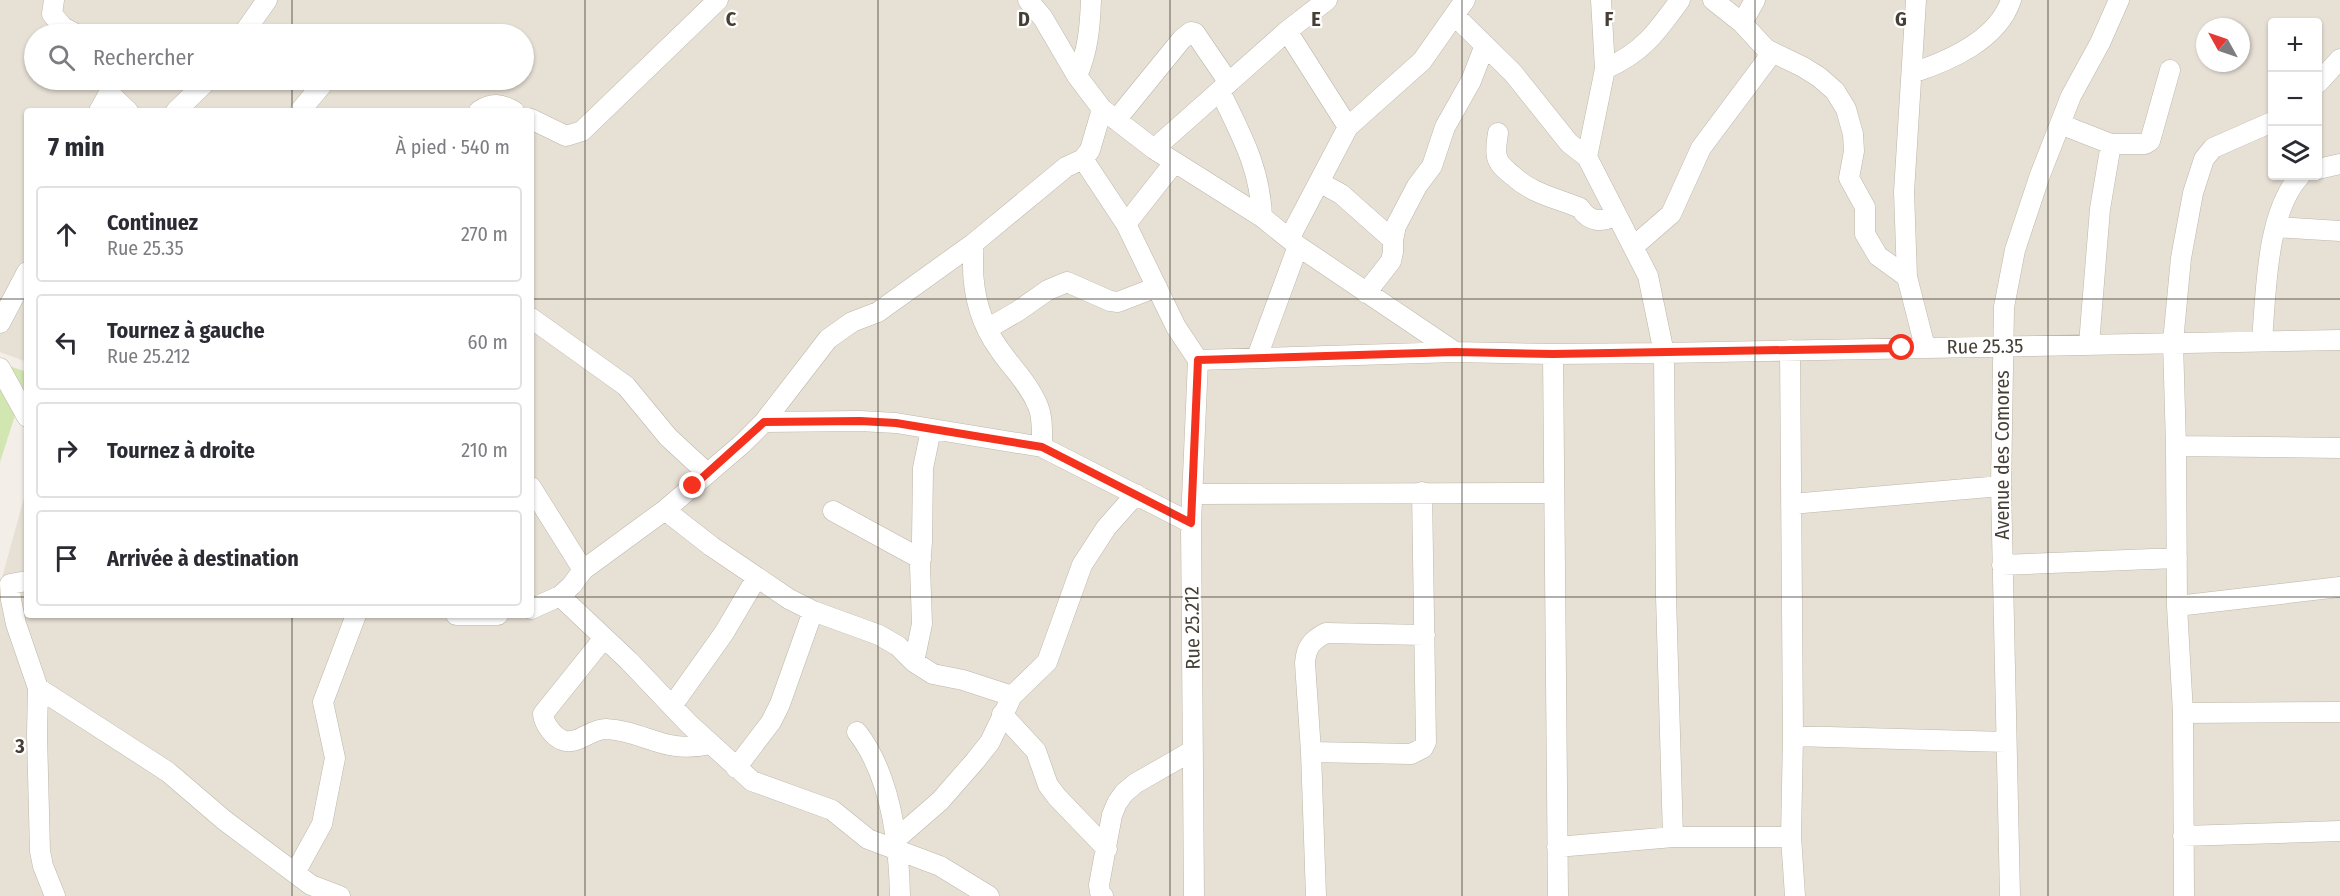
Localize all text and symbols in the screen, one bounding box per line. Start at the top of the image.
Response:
text: C [726,7,737,31]
text: D [1018,7,1030,31]
text: E [1311,7,1321,31]
text: F [1605,7,1614,31]
text: G [1895,7,1907,31]
north arrow [2196,18,2250,72]
map controls [2268,18,2322,180]
button: + [2268,18,2322,72]
search box [24,24,534,90]
icon: search [45,41,78,74]
text: Rechercher [93,44,194,71]
button: − [2268,72,2322,126]
button: layers [2268,126,2322,180]
text: 7 min [48,132,105,163]
text: À pied · 540 m [396,135,510,159]
text: Continuez [107,209,198,236]
icon: ahead [50,218,83,251]
text: 270 m [461,222,508,246]
text: Rue 25.35 [107,236,184,260]
text: Tournez à gauche [107,317,265,344]
icon: left [50,326,83,359]
text: 60 m [468,330,508,354]
street label: Rue 25.35 [1947,333,2023,359]
route start [1888,334,1914,360]
text: Rue 25.212 [107,344,190,368]
street label: Avenue des Comores [1990,370,2014,540]
icon: right [50,434,83,467]
text: Tournez à droite [107,437,255,464]
text: 210 m [461,438,508,462]
route end [679,472,705,498]
icon: arrive [50,542,83,575]
text: Arrivée à destination [107,545,299,572]
street label: Rue 25.212 [1179,586,1205,670]
text: 3 [14,734,25,758]

